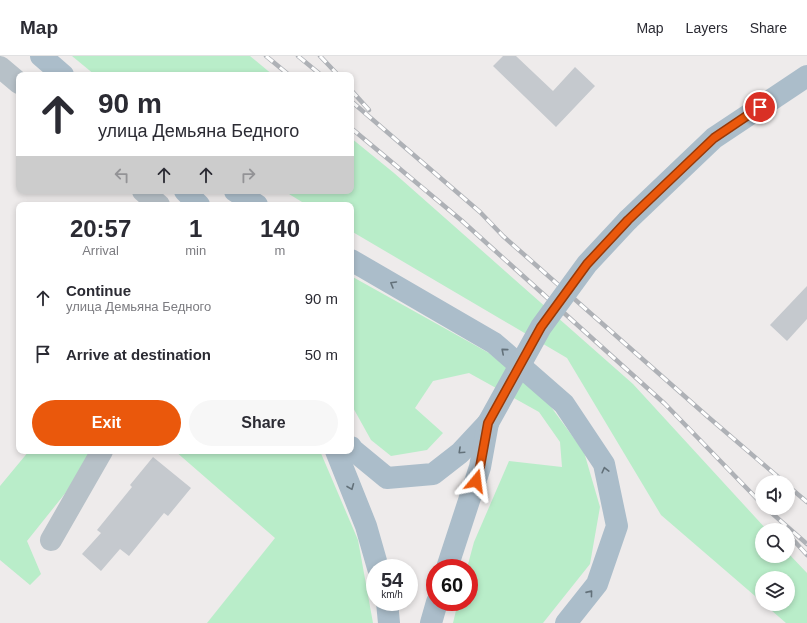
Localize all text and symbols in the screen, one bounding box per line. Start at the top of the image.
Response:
text: Map [20,17,58,38]
text: Map [636,20,664,36]
text: Layers [686,20,728,36]
text: Share [750,20,787,36]
icon: ahead [32,88,84,140]
text: 90 m [98,88,162,119]
pin [743,90,777,124]
icon: arrive [749,96,771,118]
text: улица Демьяна Бедного [98,121,299,141]
icon: left [111,164,133,186]
icon: ahead [153,164,175,186]
icon: ahead [195,164,217,186]
icon: right [237,164,259,186]
text: 20:57 [70,215,131,242]
text: 1 [189,215,202,242]
text: 140 [260,215,300,242]
text: Arrival [82,243,119,258]
text: min [185,243,206,258]
text: m [275,243,285,258]
text: Continue [66,282,131,299]
one-way arrow [390,282,397,289]
icon: ahead [32,287,54,309]
text: 90 m [305,290,338,307]
text: улица Демьяна Бедного [66,299,211,314]
icon: arrive [32,343,54,365]
text: Arrive at destination [66,346,211,363]
text: 50 m [305,346,338,363]
one-way arrow [501,349,509,356]
button: Exit [32,400,181,446]
button: Share [189,400,338,446]
one-way arrow [458,446,466,454]
position arrow [455,460,497,502]
one-way arrow [601,467,610,474]
map controls [755,475,795,611]
button: sound [755,475,795,515]
one-way arrow [346,484,354,491]
button: search [755,523,795,563]
speed limit sign: 60 [426,559,478,611]
text: 54 [381,569,403,591]
button: layers [755,571,795,611]
text: km/h [381,589,403,600]
one-way arrow [585,590,592,597]

